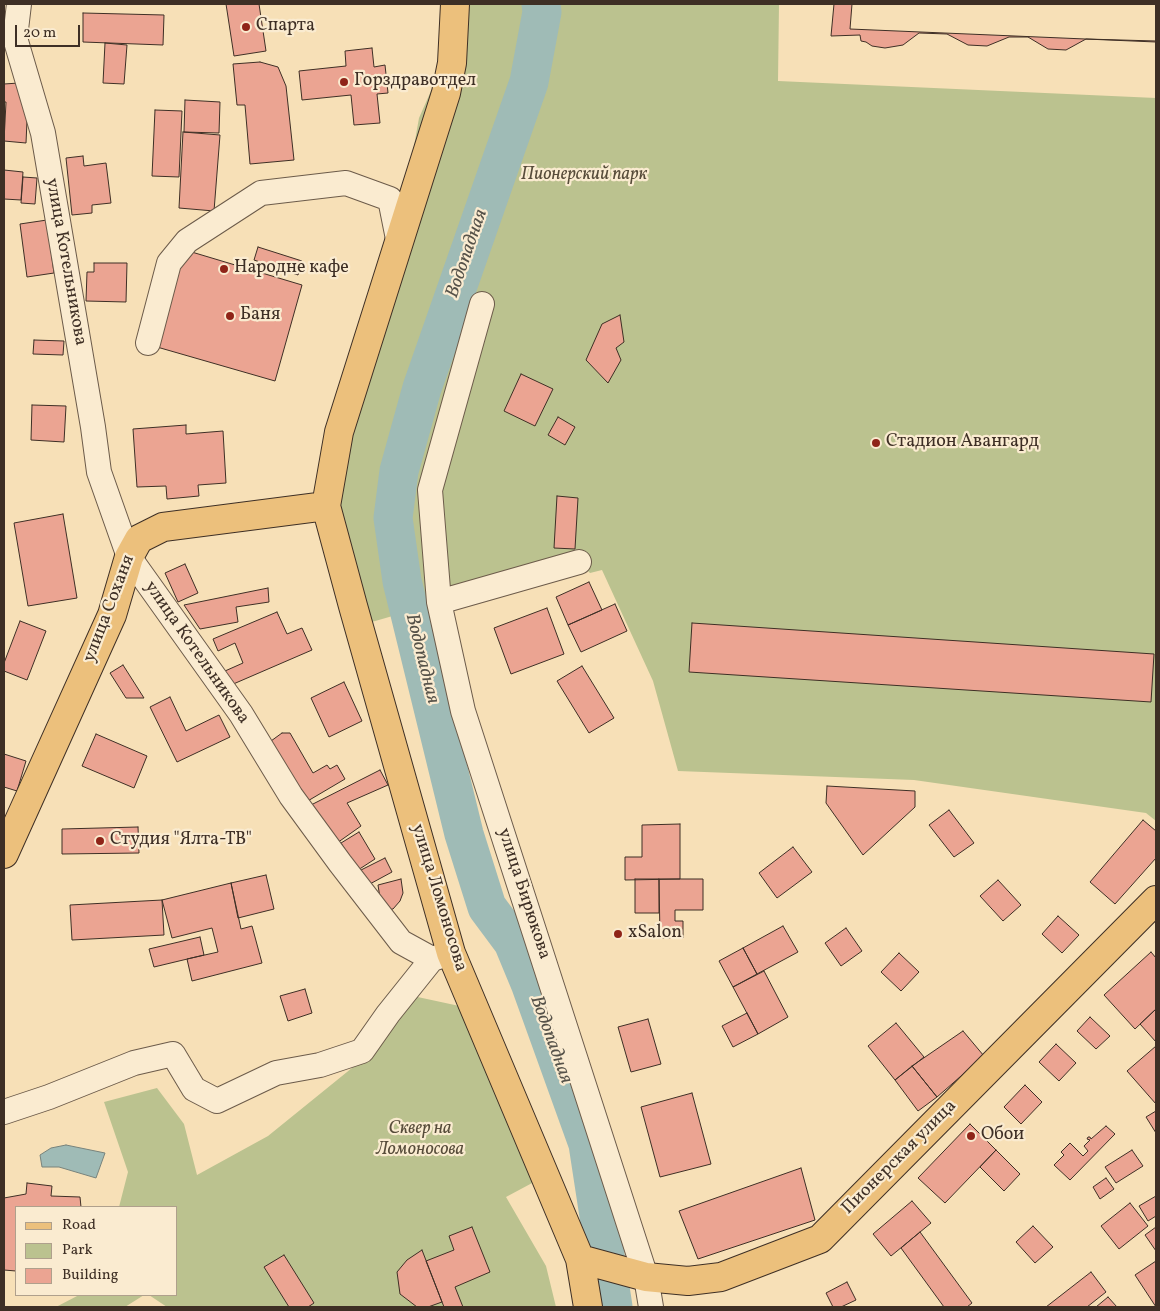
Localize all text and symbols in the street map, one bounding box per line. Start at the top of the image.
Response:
scale bar [18,15,82,47]
place label: Спарта [256,16,315,38]
marker: Спарта [240,21,252,33]
text: 20 m [23,23,56,44]
place label: Горздравотдел [354,71,476,93]
marker: Горздравотдел [338,76,350,88]
park label: Пионерский парк [521,165,647,187]
street label: улица Котельникова [40,177,90,347]
water label: Водопадная [442,207,494,301]
place label: Народне кафе [234,258,349,280]
marker: Народне кафе [218,263,230,275]
place label: Баня [240,305,280,327]
marker: Баня [224,310,236,322]
place label: Стадион Авангард [886,432,1039,454]
marker: Стадион Авангард [870,437,882,449]
street label: улица Соханя [80,552,140,666]
street label: улица Котельникова [138,577,254,729]
water label: Водопадная [399,612,443,706]
street label: улица Ломоносова [405,822,471,974]
street label: улица Бирюкова [492,826,554,962]
place label: Студия "Ялта-ТВ" [110,830,252,852]
marker: Студия "Ялта-ТВ" [94,835,106,847]
place label: xSalon [628,923,682,945]
marker: xSalon [612,928,624,940]
water label: Водопадная [524,993,576,1087]
street label: Пионерская улица [838,1096,962,1220]
park label: Сквер на Ломоносова [376,1119,464,1162]
place label: Обои [981,1125,1024,1147]
marker: Обои [965,1130,977,1142]
legend [15,1206,178,1296]
text: Road [62,1215,96,1236]
text: Park [62,1240,93,1261]
text: Building [62,1265,118,1286]

